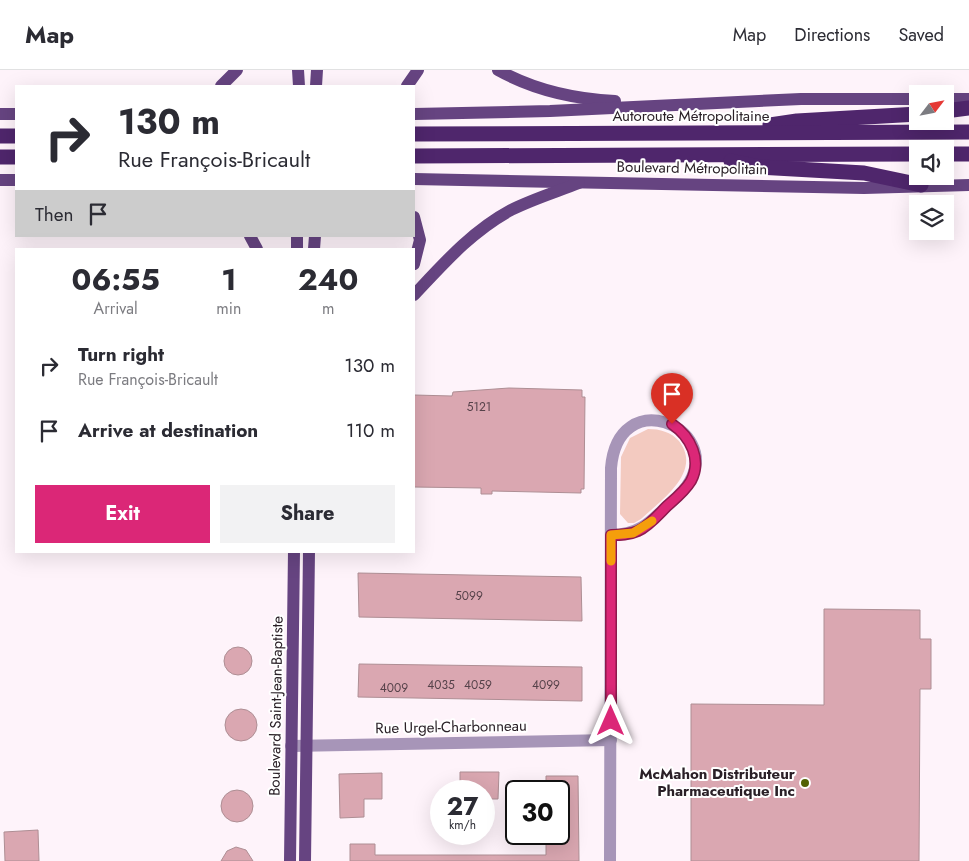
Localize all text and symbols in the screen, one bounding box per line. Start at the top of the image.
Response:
text: Map [25,17,74,52]
text: Map [733,22,766,48]
text: Directions [794,22,870,48]
text: Saved [898,22,944,48]
north arrow [909,85,954,130]
map controls [909,85,954,240]
text: 130 m [118,97,220,147]
icon: right [35,105,100,170]
street label: Autoroute Métropolitaine [612,105,770,127]
button: sound [909,140,954,185]
text: Rue François-Bricault [118,143,310,175]
street label: Boulevard Métropolitain [616,156,768,180]
button: layers [909,195,954,240]
icon: arrive [84,200,112,228]
text: Then [35,201,74,228]
text: 06:55 [72,258,160,301]
text: 1 [221,258,237,301]
text: 240 [298,258,358,301]
text: Arrival [94,297,138,320]
text: min [216,297,241,320]
text: m [322,297,334,320]
text: Turn right [78,341,164,368]
icon: right [35,352,63,380]
text: 130 m [344,352,395,379]
text: Rue François-Bricault [78,368,218,391]
pin [651,373,693,424]
icon: arrive [658,380,686,408]
house number: 5121 [467,398,491,416]
icon: arrive [35,417,63,445]
text: Arrive at destination [78,417,258,444]
text: 110 m [346,417,395,444]
button: Exit [35,485,210,543]
button: Share [220,485,395,543]
house number: 5099 [455,587,483,605]
street label: Boulevard Saint-Jean-Baptiste [263,616,289,796]
house number: 4035 [427,676,455,694]
house number: 4059 [464,676,492,694]
house number: 4099 [532,676,560,694]
house number: 4009 [380,679,408,697]
position arrow [584,694,636,746]
street label: Rue Urgel-Charbonneau [375,715,527,739]
place label: McMahon Distributeur Pharmaceutique Inc [639,763,796,802]
marker: McMahon Distributeur Pharmaceutique Inc [799,777,811,789]
speed limit sign: 30 [505,780,570,845]
text: 27 [447,788,478,824]
text: km/h [449,816,476,834]

